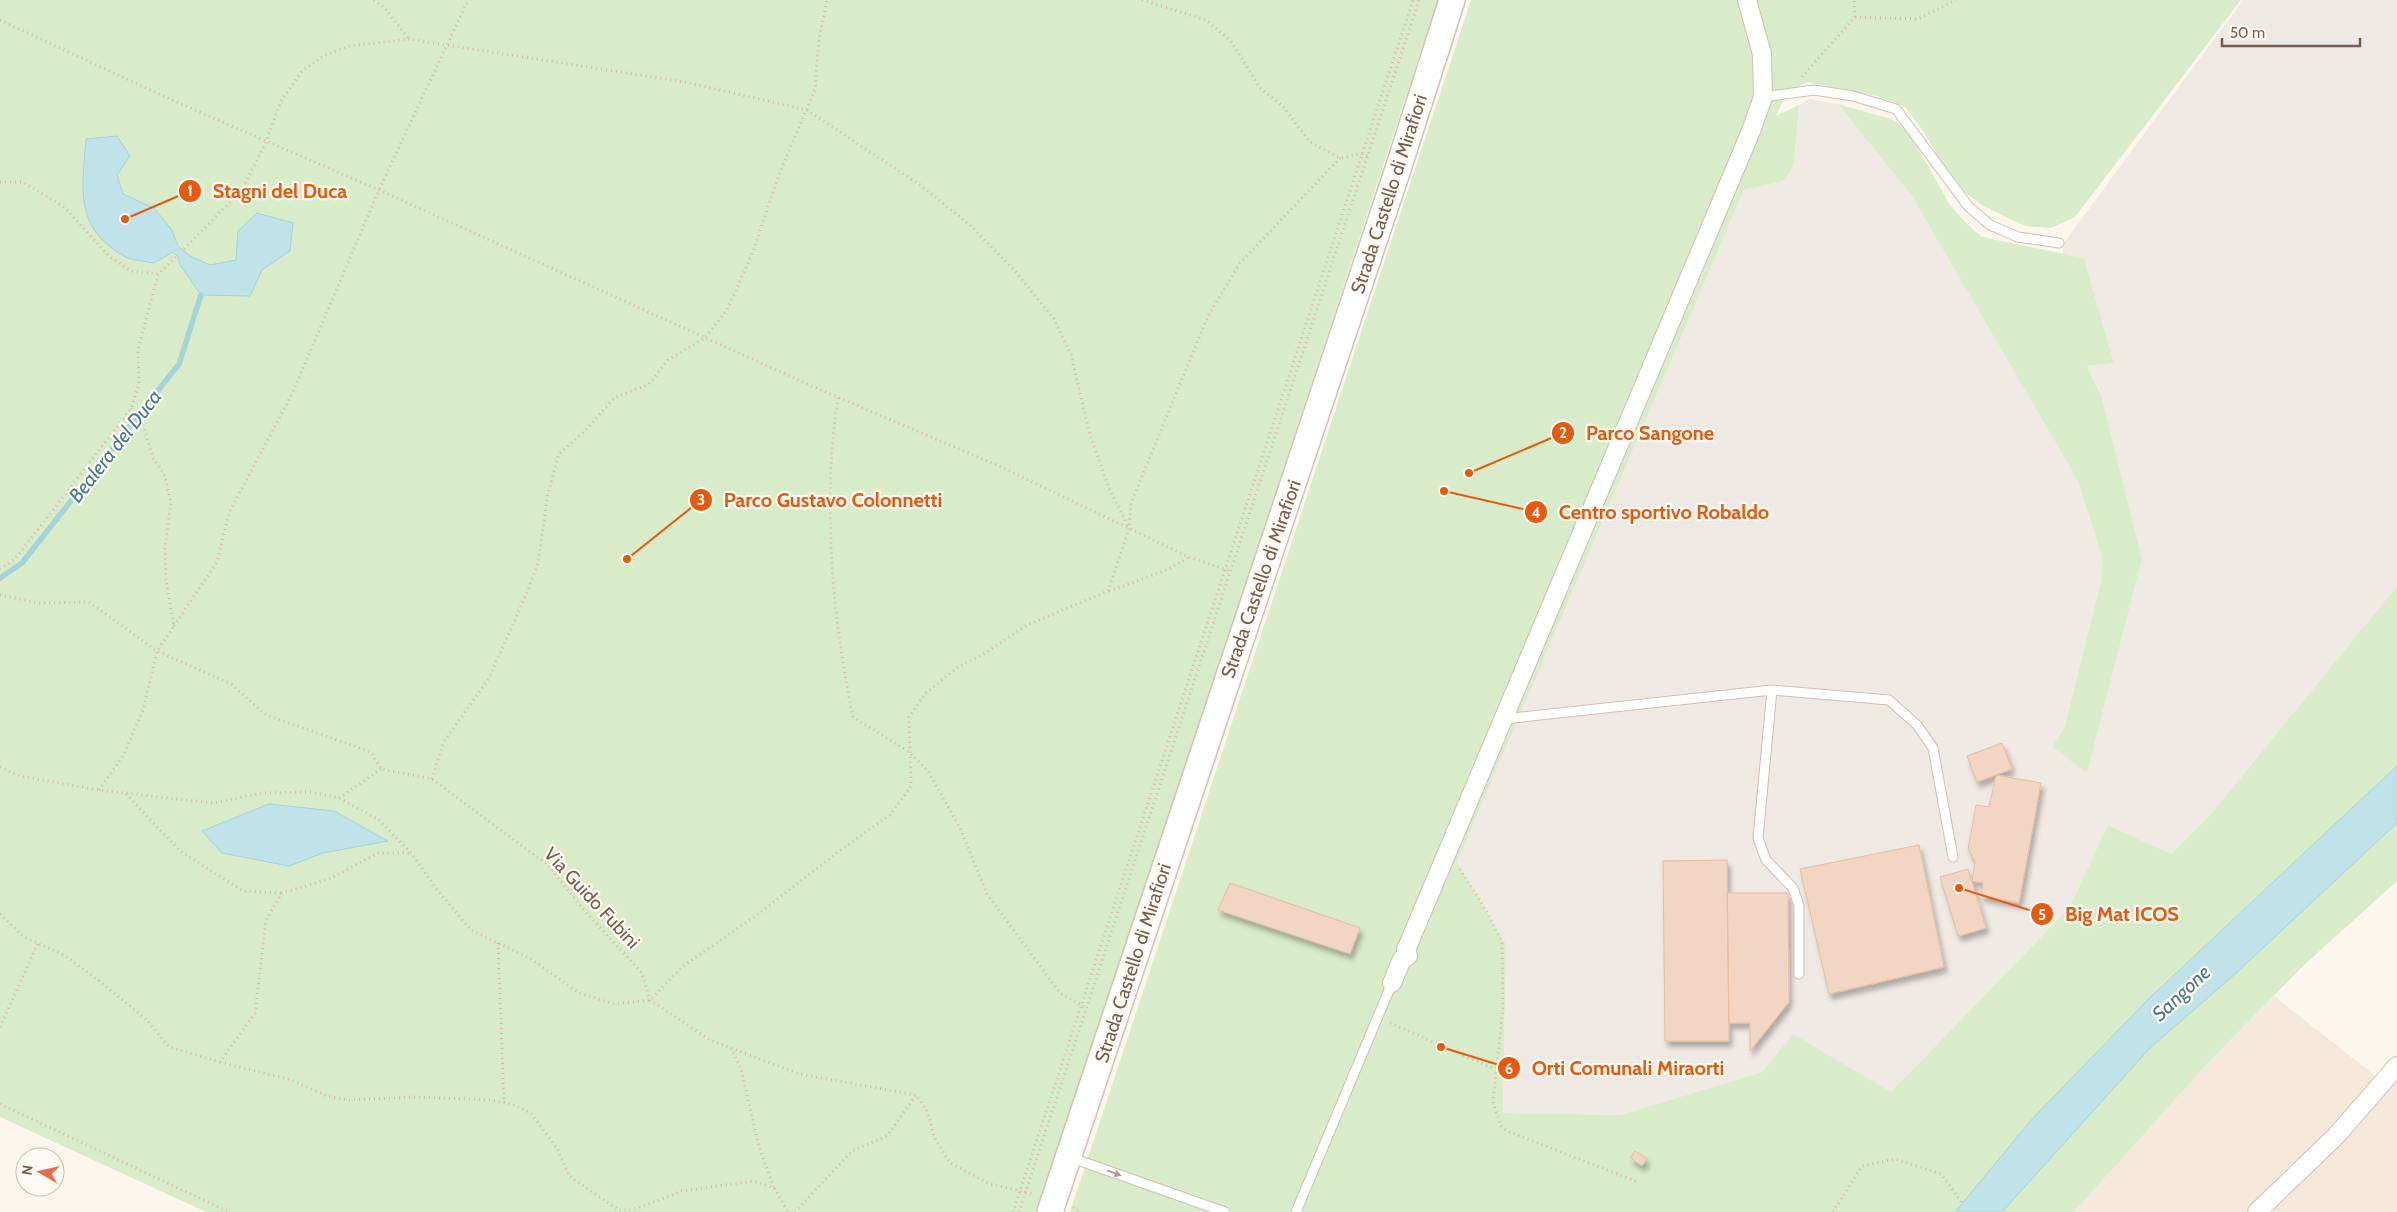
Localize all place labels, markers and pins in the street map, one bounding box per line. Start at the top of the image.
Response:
callout: Stagni del Duca [177,173,357,208]
callout: Parco Sangone [1550,415,1724,450]
callout: Parco Gustavo Colonnetti [689,483,953,518]
callout: Centro sportivo Robaldo [1523,495,1779,530]
callout: Big Mat ICOS [2030,897,2189,932]
callout: Orti Comunali Miraorti [1496,1051,1734,1086]

